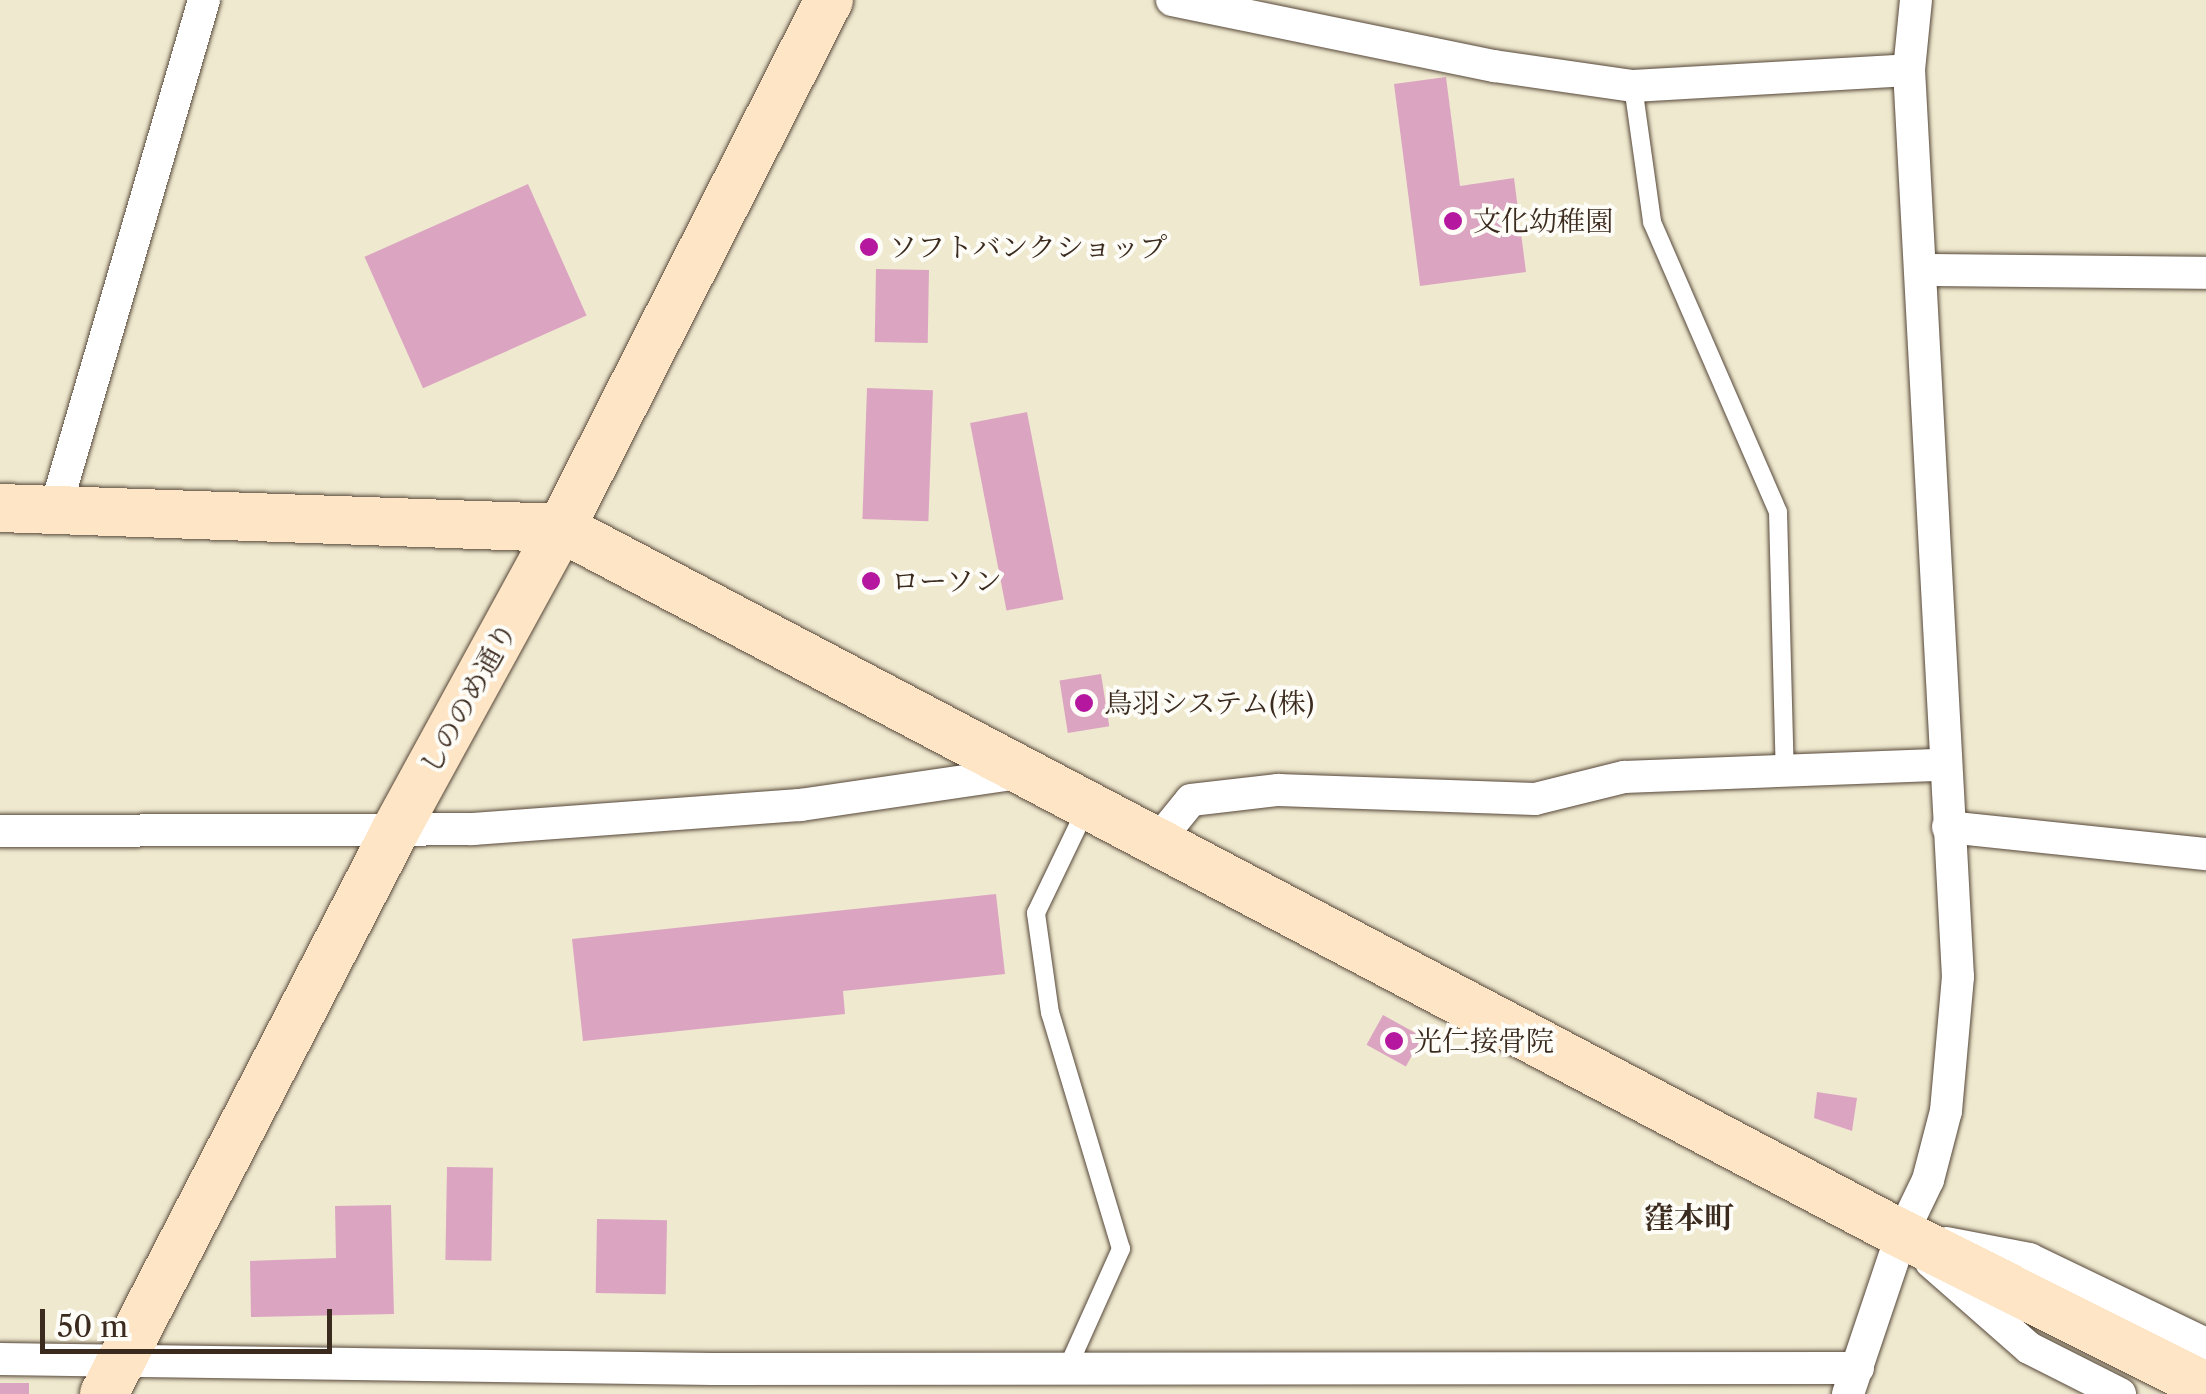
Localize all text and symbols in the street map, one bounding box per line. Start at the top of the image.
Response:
place label: 文化幼稚園 [1473,204,1613,238]
marker: 文化幼稚園 [1442,210,1464,232]
place label: ソフトバンクショップ [889,230,1169,264]
marker: ソフトバンクショップ [858,236,880,258]
place label: ローソン [891,564,1003,598]
marker: ローソン [860,570,882,592]
street label: しののめ通り [413,616,523,780]
place label: 鳥羽システム(株) [1104,686,1317,720]
marker: 鳥羽システム(株) [1073,692,1095,714]
place label: 光仁接骨院 [1414,1024,1554,1058]
marker: 光仁接骨院 [1383,1030,1405,1052]
district label: 窪本町 [1644,1200,1734,1236]
scale bar [45,1289,338,1351]
text: 50 m [57,1308,128,1345]

